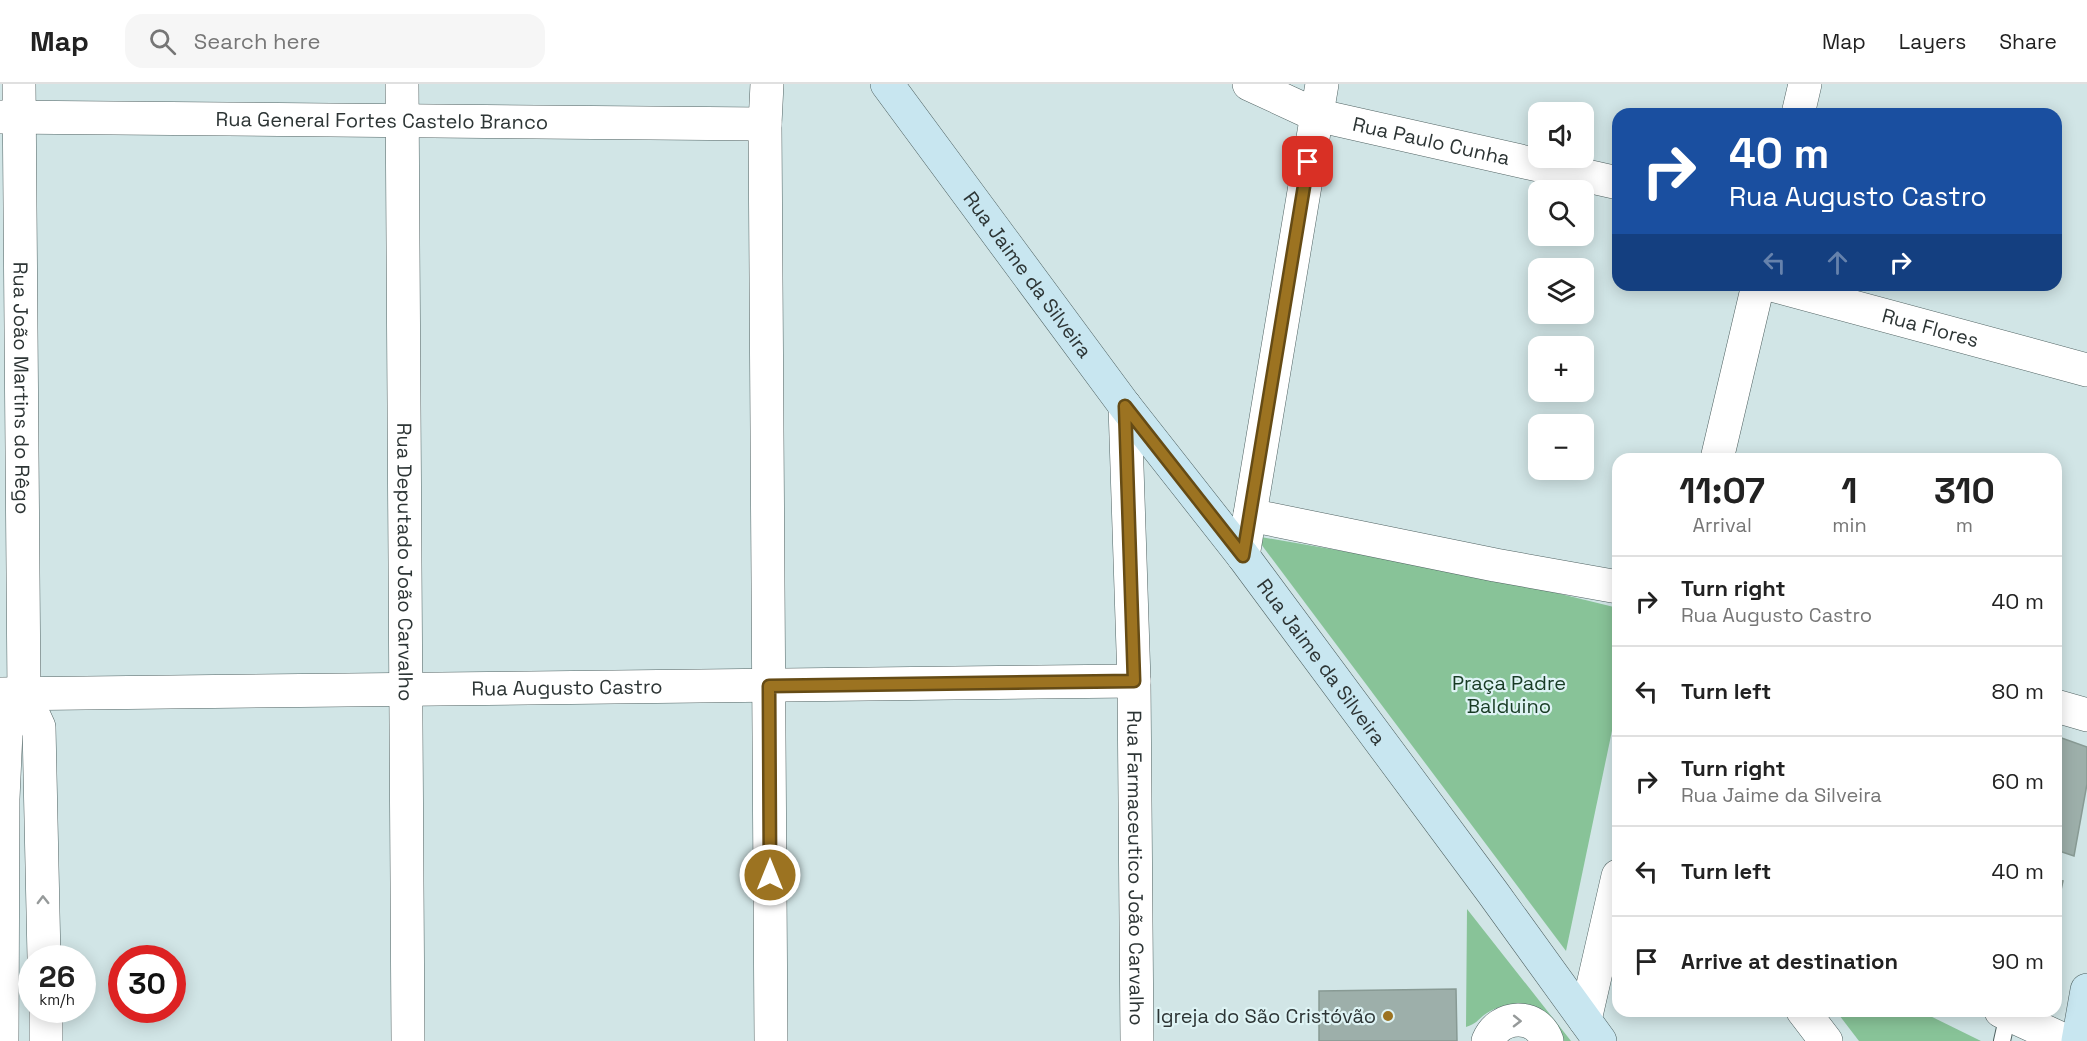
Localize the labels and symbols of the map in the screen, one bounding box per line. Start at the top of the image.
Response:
street label: Rua General Fortes Castelo Branco [216,106,548,135]
street label: Rua Paulo Cunha [1350,111,1512,171]
pin [1282,136,1333,187]
street label: Rua Jaime da Silveira [958,186,1098,363]
street label: Rua João Martins do Rêgo [7,262,36,514]
street label: Rua Flores [1879,302,1982,353]
street label: Rua Deputado João Carvalho [391,423,419,701]
street label: Rua Jaime da Silveira [1251,573,1392,750]
park label: Praça Padre Balduino [1452,670,1566,719]
street label: Rua Augusto Castro [471,673,663,702]
street label: Rua Farmaceutico João Carvalho [1121,710,1150,1026]
position arrow [738,843,802,907]
one-way arrow [37,896,49,905]
speed limit sign: 30 [108,945,186,1023]
place label: Igreja do São Cristóvão [1156,1003,1376,1029]
marker: Igreja do São Cristóvão [1381,1009,1395,1023]
one-way arrow [1513,1015,1522,1027]

